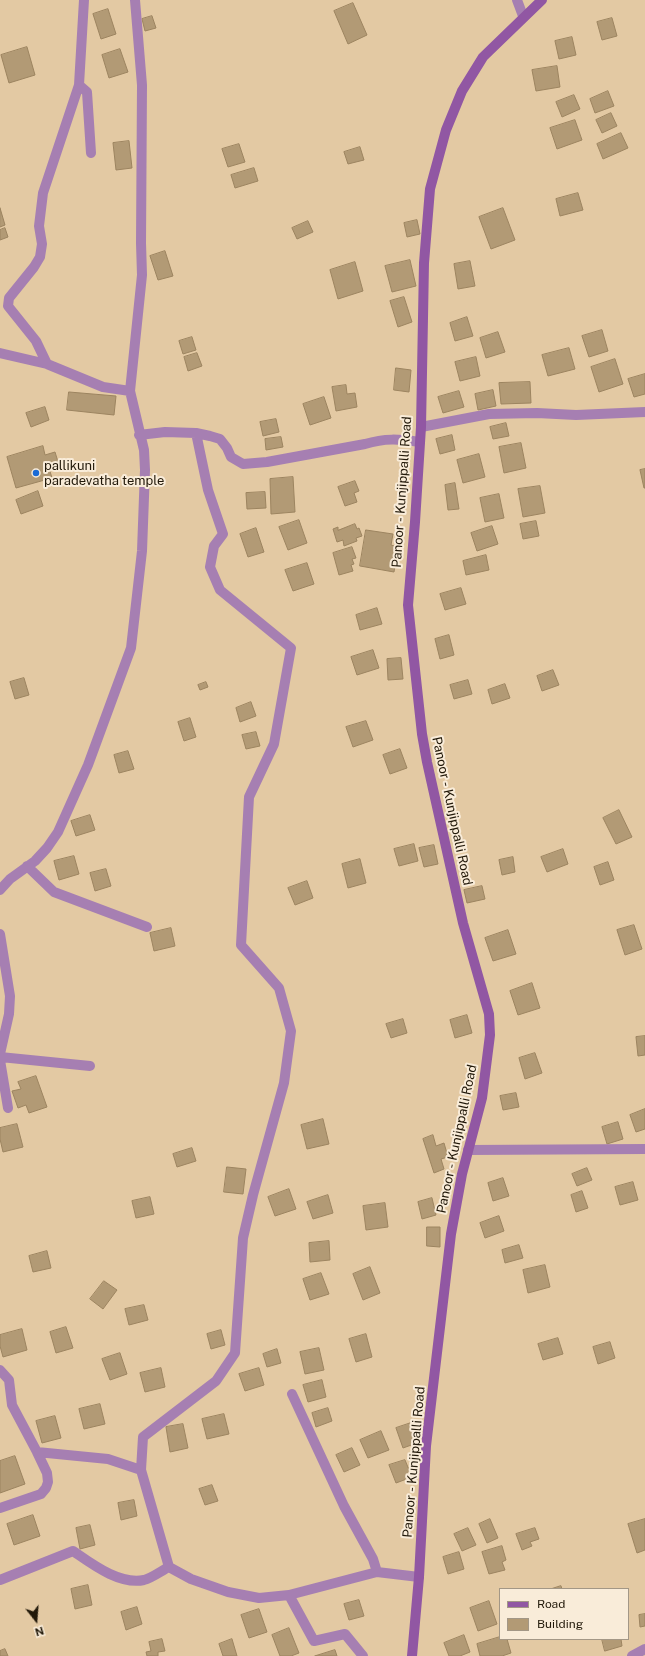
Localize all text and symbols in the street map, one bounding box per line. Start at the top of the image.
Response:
street label: Panoor - Kunjippalli Road [389,416,415,568]
place label: pallikuni paradevatha temple [44,458,164,489]
marker: pallikuni paradevatha temple [31,468,41,478]
street label: Panoor - Kunjippalli Road [429,735,475,887]
street label: Panoor - Kunjippalli Road [434,1063,480,1215]
street label: Panoor - Kunjippalli Road [400,1386,428,1538]
legend [499,1588,629,1640]
text: Road [537,1597,565,1611]
north arrow [16,1600,56,1640]
text: Building [537,1617,583,1631]
text: N [34,1624,45,1638]

